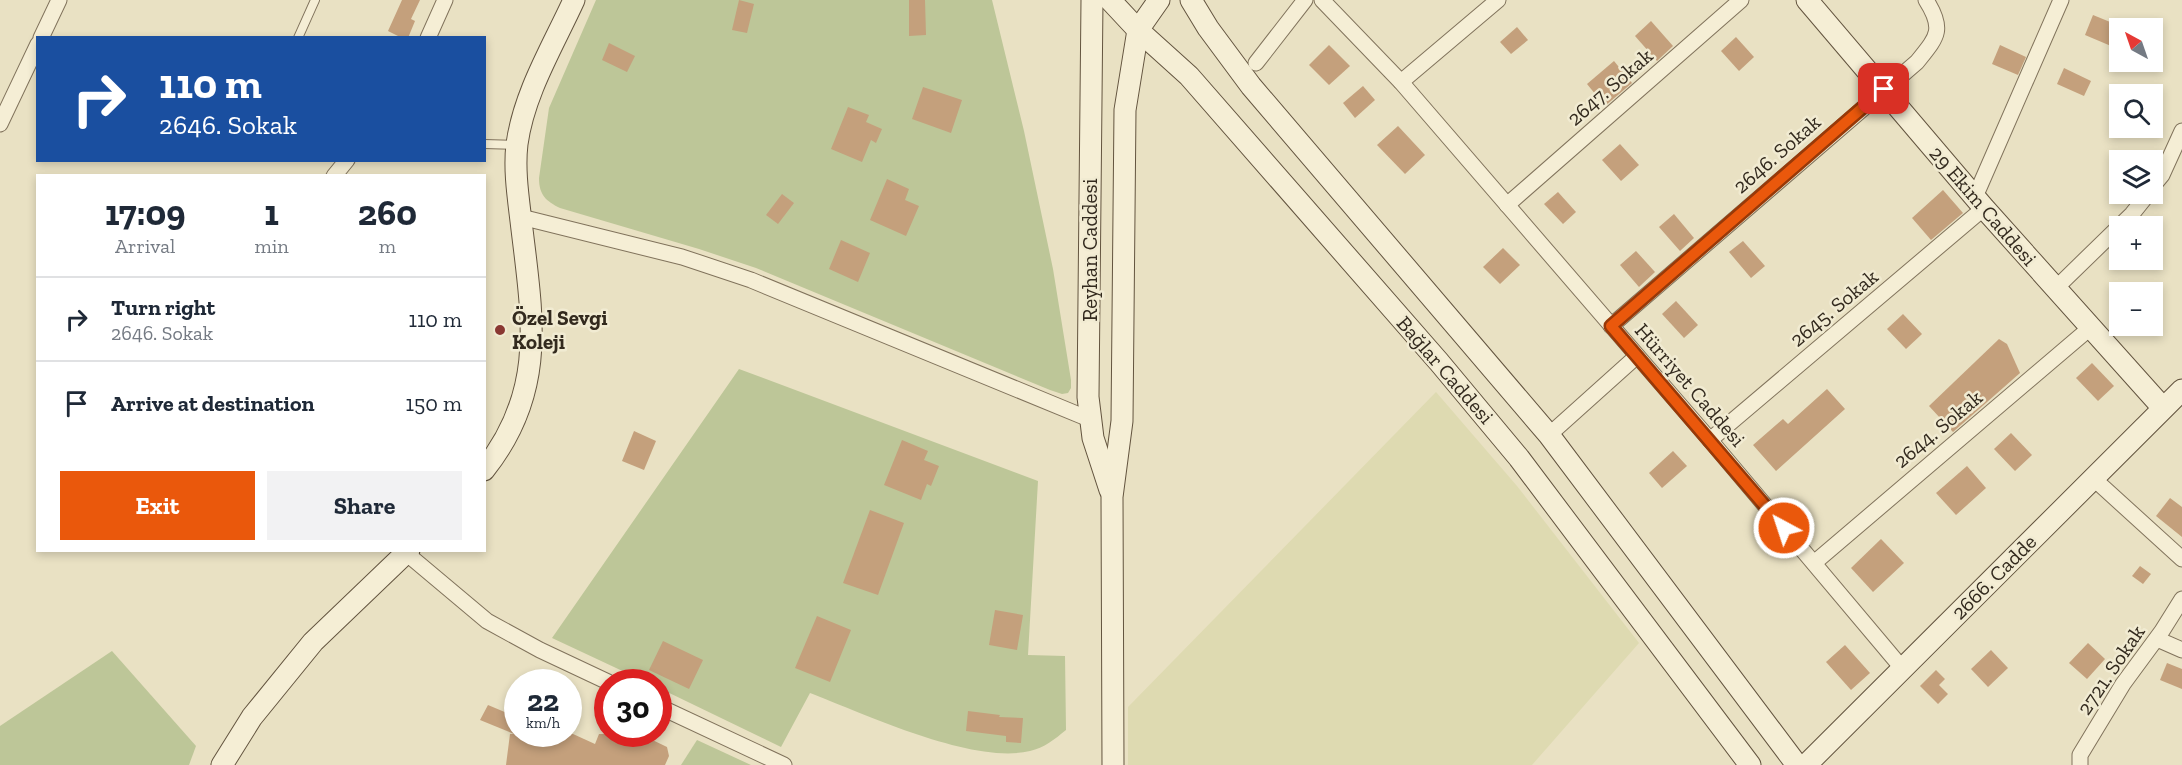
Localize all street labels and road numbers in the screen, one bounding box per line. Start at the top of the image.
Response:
street label: 2647. Sokak [1562,43,1658,131]
street label: 2646. Sokak [1728,109,1825,198]
street label: 29 Ekim Caddesi [1925,141,2042,271]
street label: Reyhan Caddesi [1077,178,1102,322]
street label: 2645. Sokak [1785,264,1883,352]
street label: Bağlar Caddesi [1392,311,1499,429]
street label: Hürriyet Caddesi [1630,318,1751,451]
street label: 2644. Sokak [1888,384,1987,473]
street label: 2666. Cadde [1946,529,2041,624]
street label: 2721. Sokak [2071,620,2150,719]

